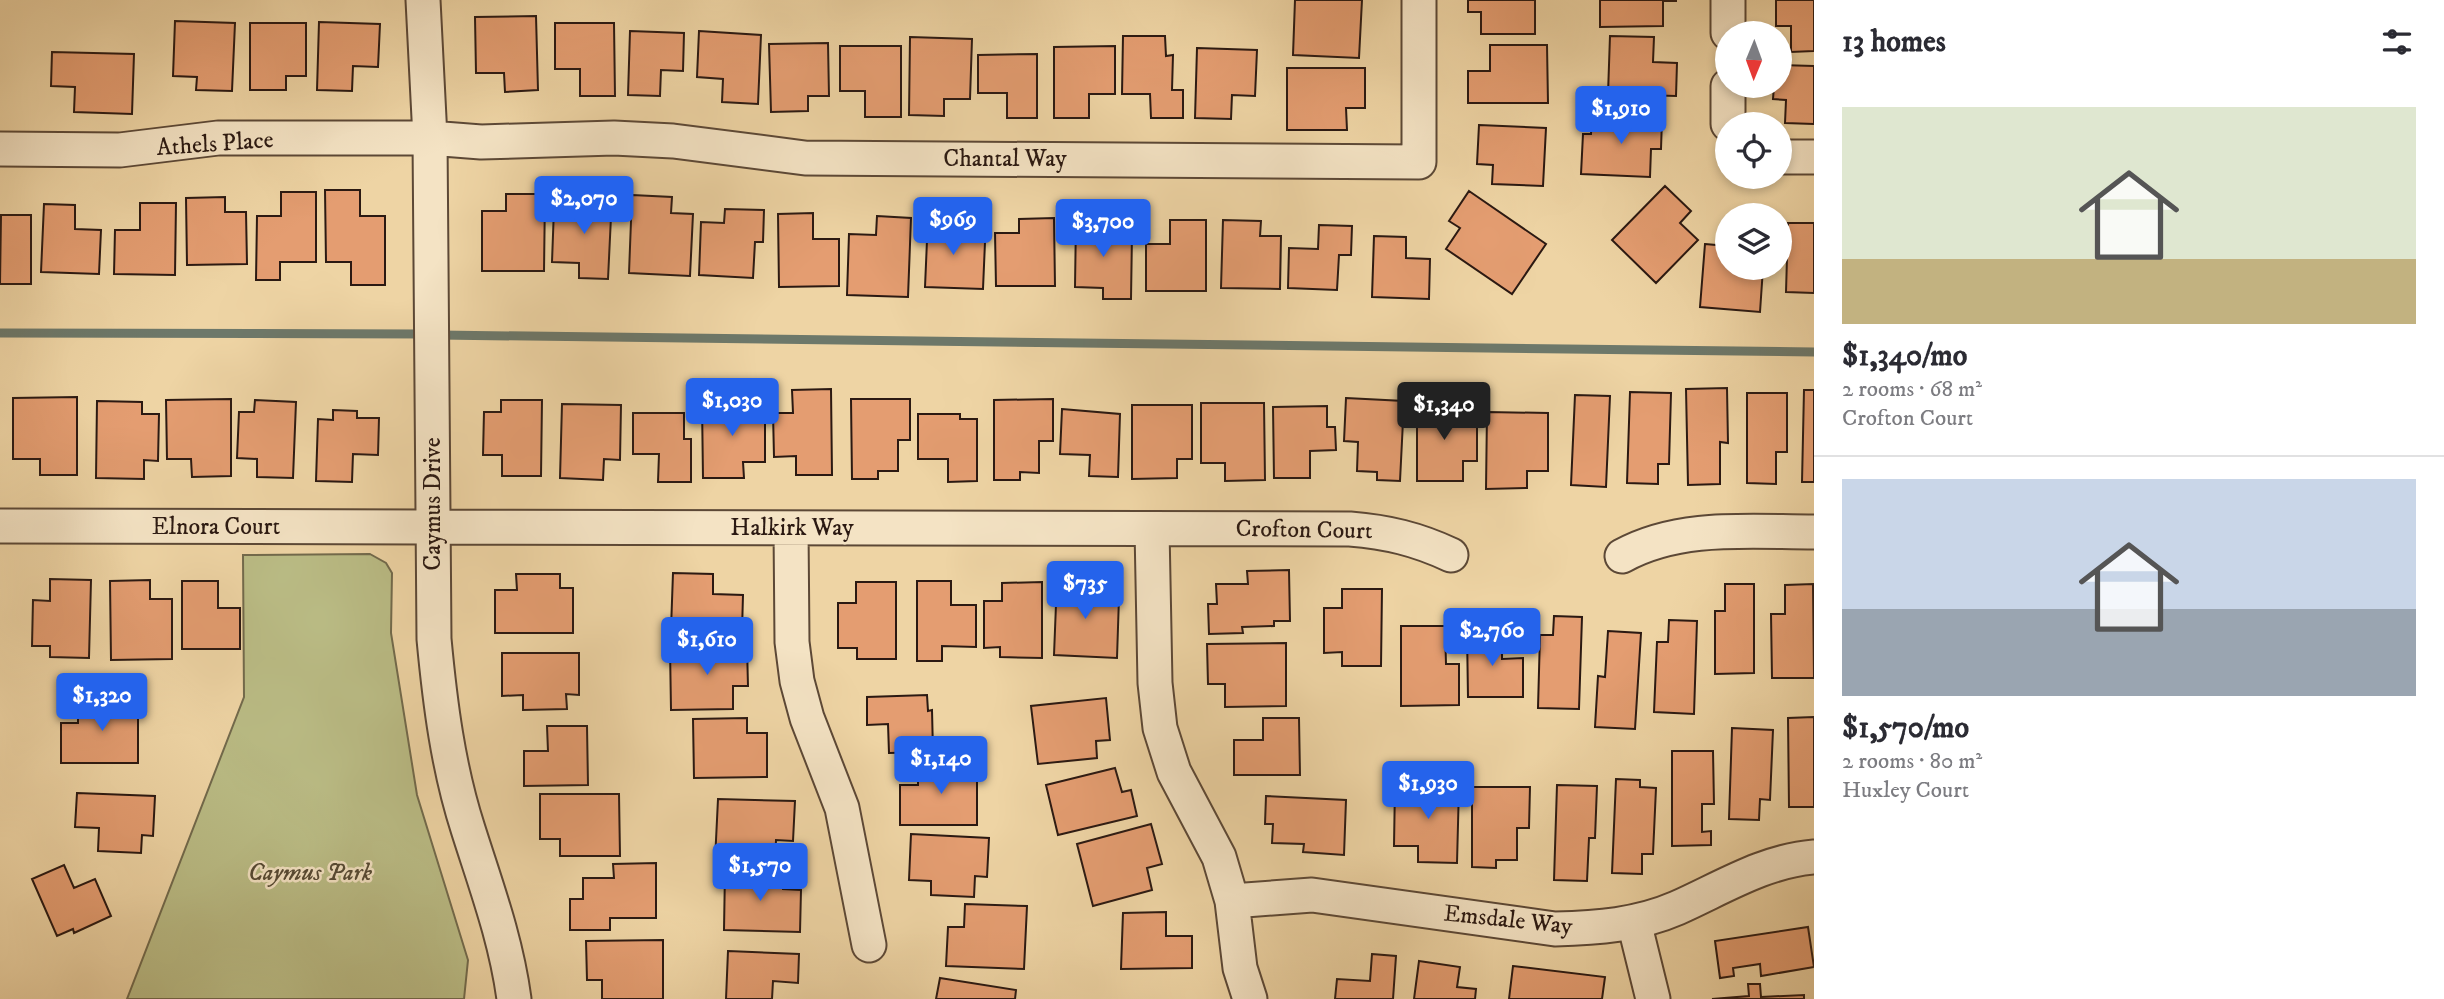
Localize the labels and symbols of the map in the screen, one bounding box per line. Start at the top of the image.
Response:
north arrow [1715,21,1792,98]
pin: $1,910 [1564,86,1678,146]
street label: Athels Place [155,125,275,163]
street label: Chantal Way [943,144,1067,174]
pin: $2,070 [527,176,641,236]
pin: $969 [912,198,994,257]
pin: $3,700 [1046,200,1160,259]
pin: $1,030 [675,378,789,438]
pin: $1,340 [1387,382,1501,442]
street label: Caymus Drive [418,437,448,571]
street label: Elnora Court [152,512,280,542]
street label: Halkirk Way [730,513,854,543]
street label: Crofton Court [1235,514,1373,546]
pin: $735 [1044,562,1126,621]
pin: $2,760 [1435,608,1549,668]
pin: $1,610 [650,618,764,677]
pin: $1,320 [45,674,159,733]
pin: $1,140 [884,736,998,796]
pin: $1,930 [1371,762,1485,821]
pin: $1,570 [703,844,817,903]
park label: Caymus Park [248,858,372,888]
street label: Emsdale Way [1442,898,1575,942]

